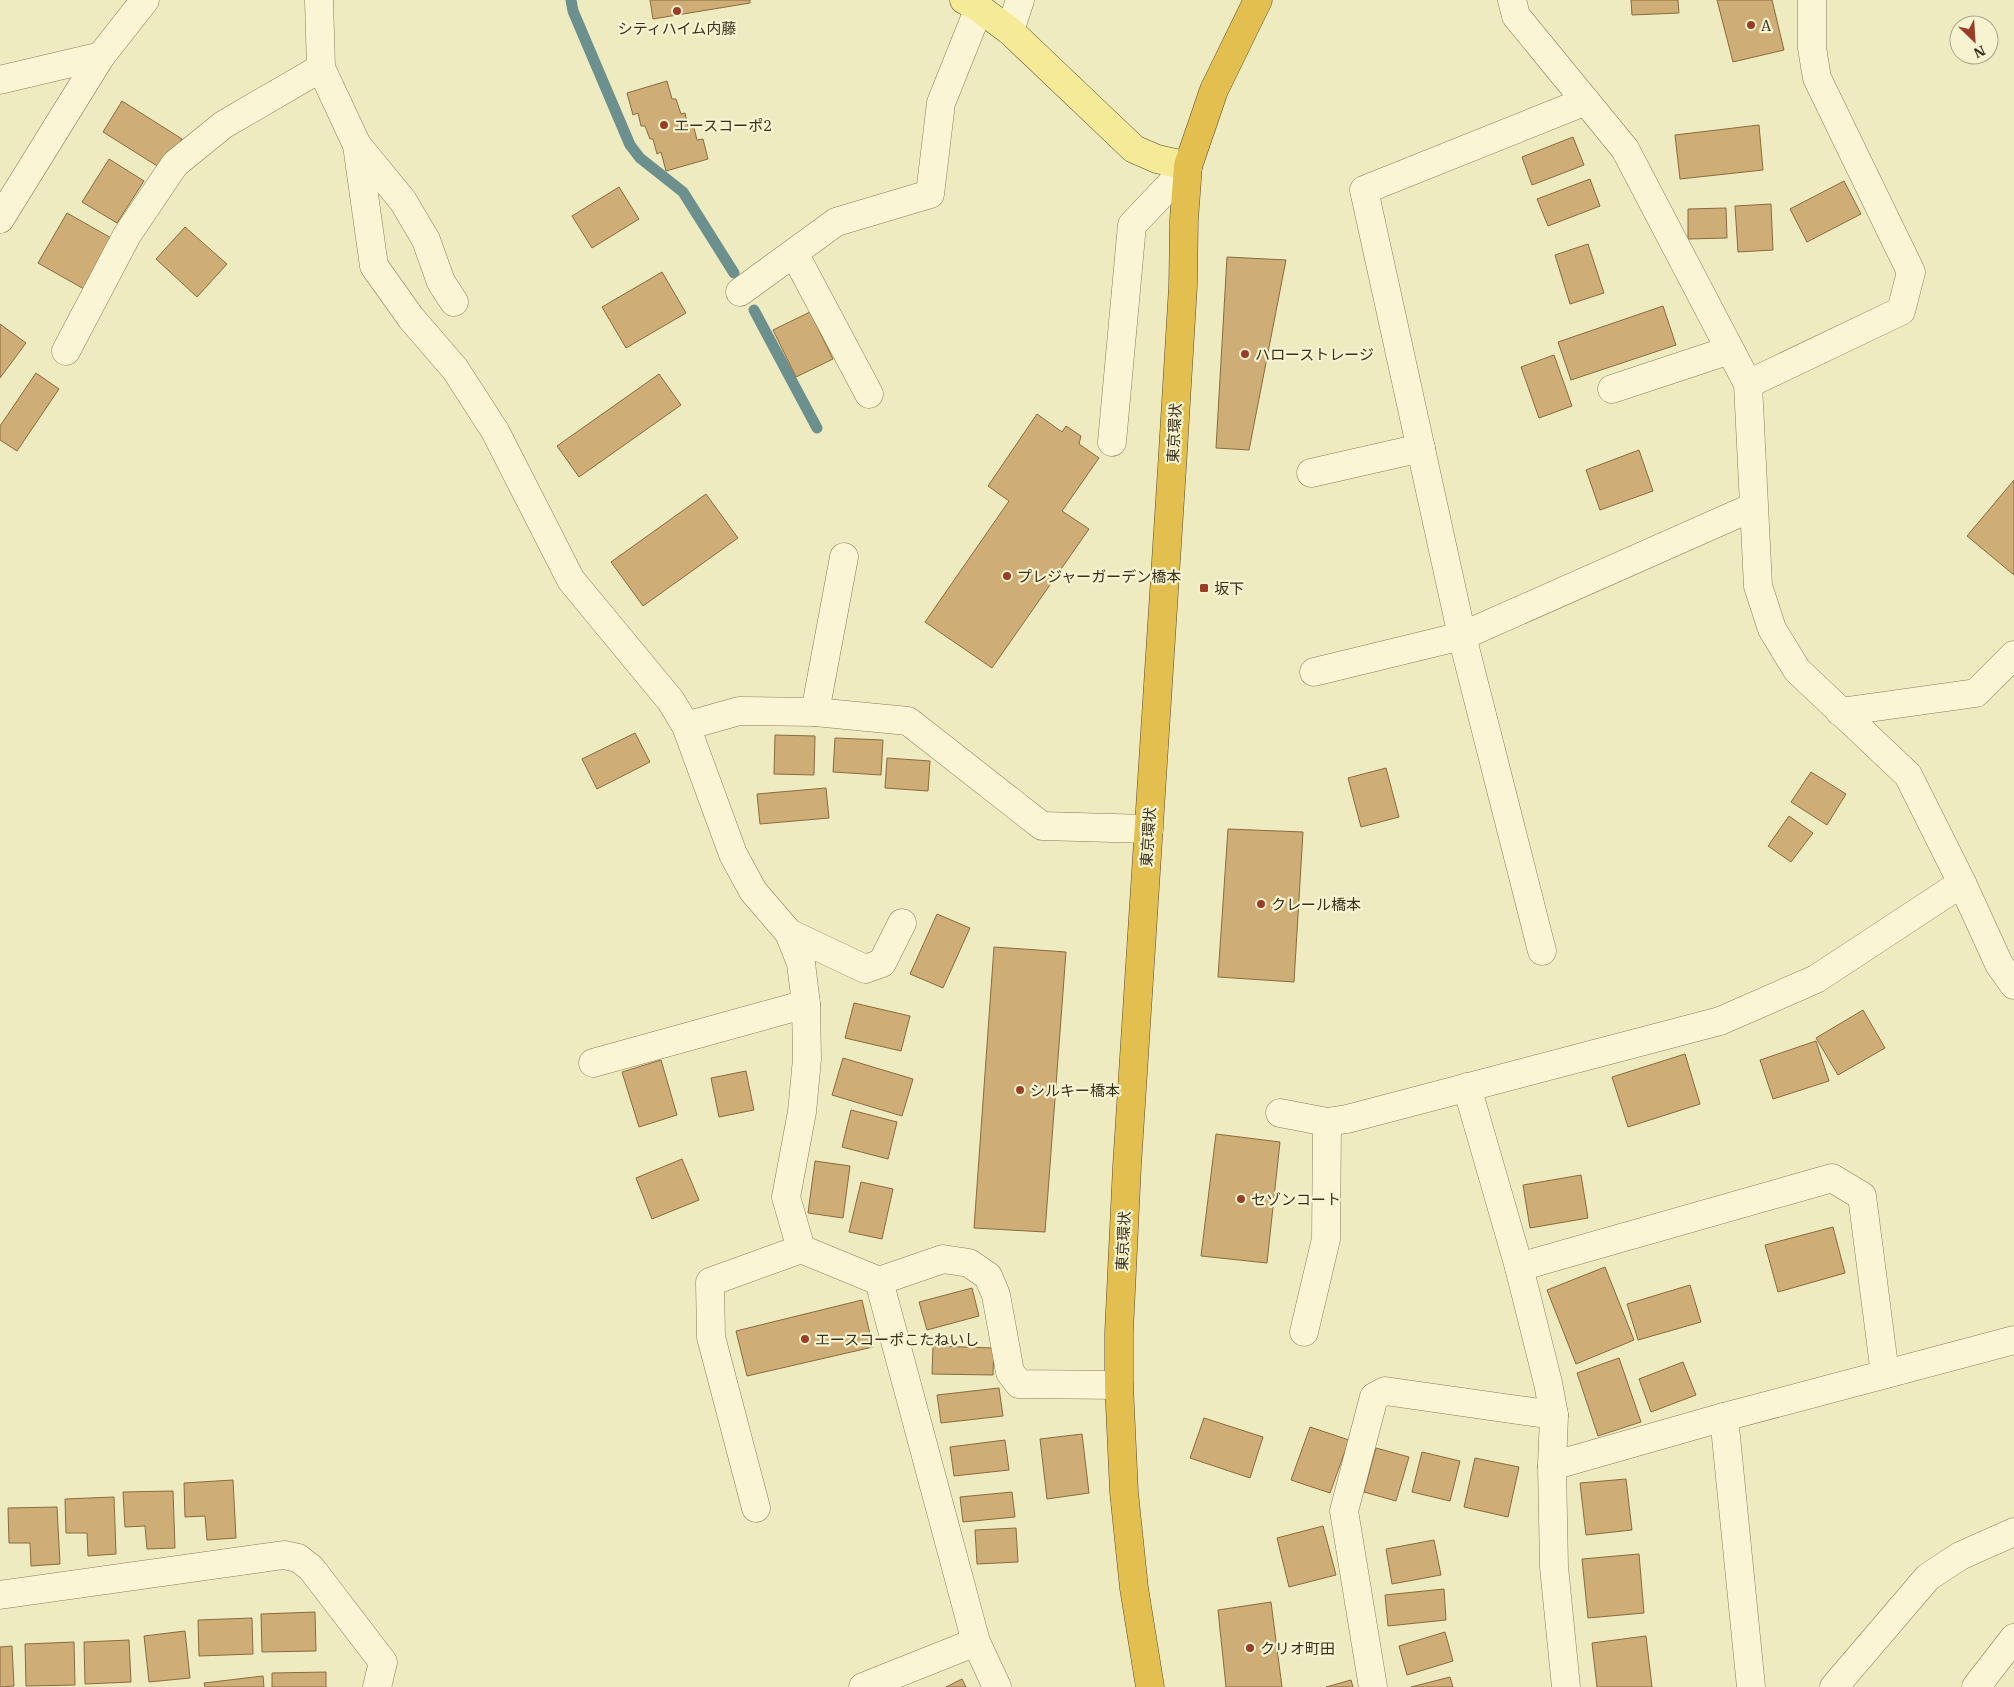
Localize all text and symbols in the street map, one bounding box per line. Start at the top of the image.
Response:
marker: シティハイム内藤 [671,5,683,17]
north arrow [1949,15,1999,65]
place label: A [1761,16,1772,35]
place label: シティハイム内藤 [618,19,736,38]
marker: A [1745,19,1757,31]
text: N [1971,41,1988,62]
place label: エースコーポ2 [674,116,772,135]
marker: エースコーポ2 [658,119,670,131]
place label: ハローストレージ [1255,345,1374,364]
marker: ハローストレージ [1239,348,1251,360]
street label: 東京環状 [1163,403,1185,463]
place label: プレジャーガーデン橋本 [1017,567,1181,586]
marker: プレジャーガーデン橋本 [1001,570,1013,582]
place label: 坂下 [1214,579,1244,598]
marker: 坂下 [1198,582,1210,594]
street label: 東京環状 [1136,806,1160,868]
place label: クレール橋本 [1271,895,1361,914]
marker: クレール橋本 [1255,898,1267,910]
place label: シルキー橋本 [1030,1081,1120,1100]
marker: シルキー橋本 [1014,1084,1026,1096]
place label: セゾンコート [1251,1190,1341,1209]
marker: セゾンコート [1235,1193,1247,1205]
street label: 東京環状 [1112,1211,1134,1271]
place label: エースコーポこたねいし [815,1330,979,1349]
marker: エースコーポこたねいし [799,1333,811,1345]
place label: クリオ町田 [1260,1639,1335,1658]
marker: クリオ町田 [1244,1642,1256,1654]

